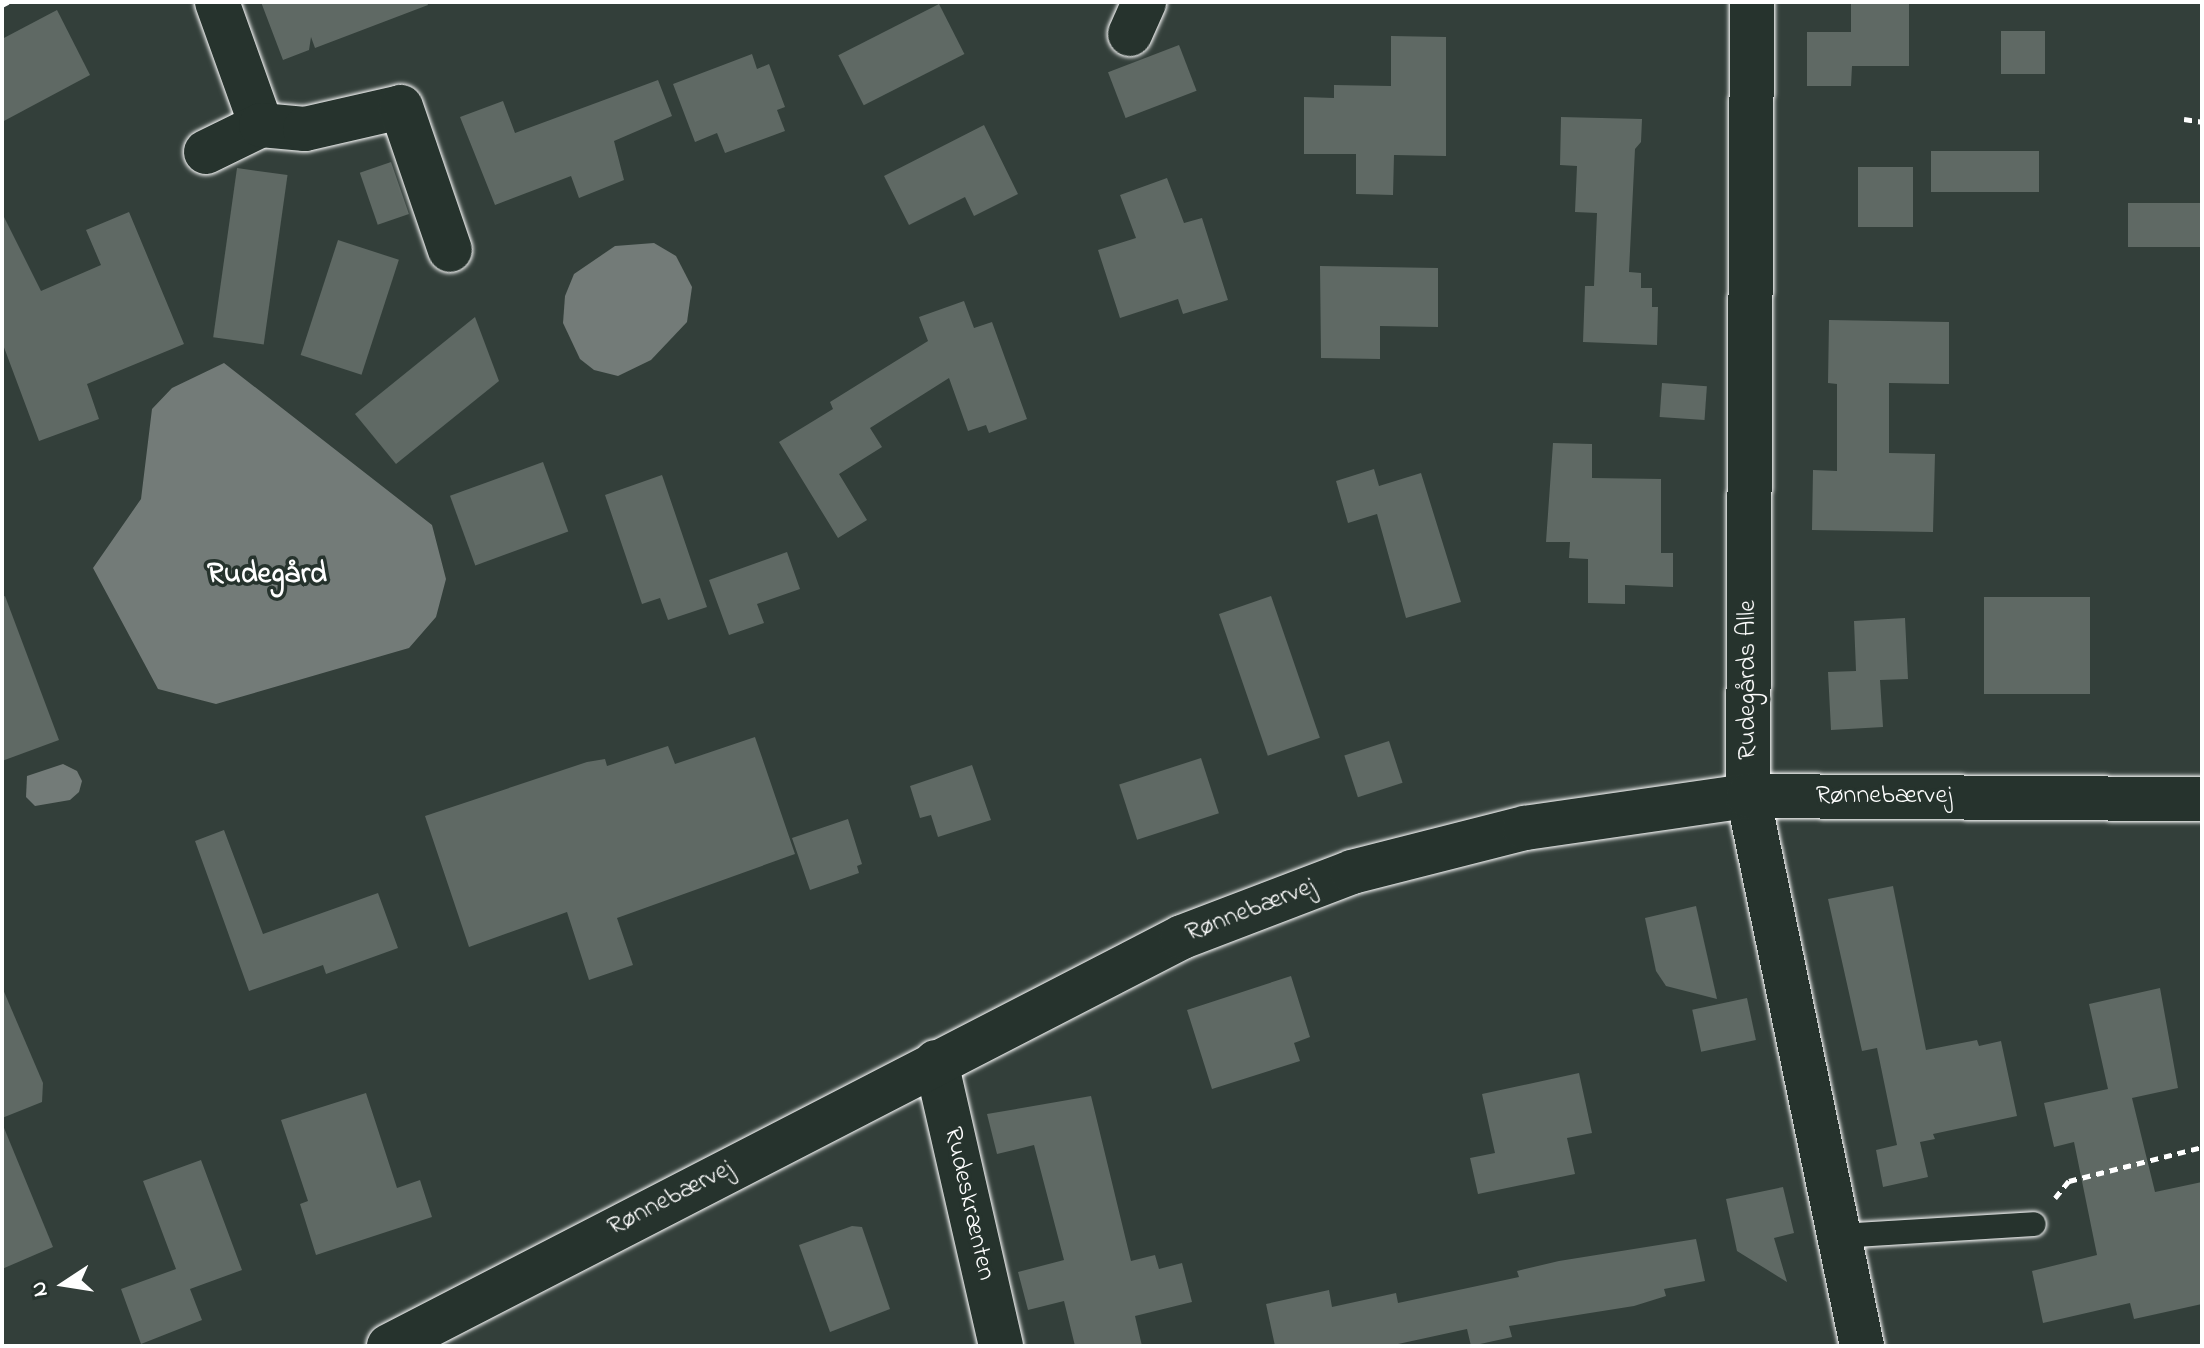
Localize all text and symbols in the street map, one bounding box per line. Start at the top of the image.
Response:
district label: Rudegård [207,557,327,593]
street label: Rudegårds Alle [1733,600,1765,760]
street label: Rønnebærvej [1816,781,1952,813]
street label: Rønnebærvej [1182,872,1320,950]
street label: Rudeskrænten [935,1124,1001,1284]
street label: Rønnebærvej [603,1154,739,1244]
north arrow [24,1244,104,1324]
text: N [23,1278,58,1300]

